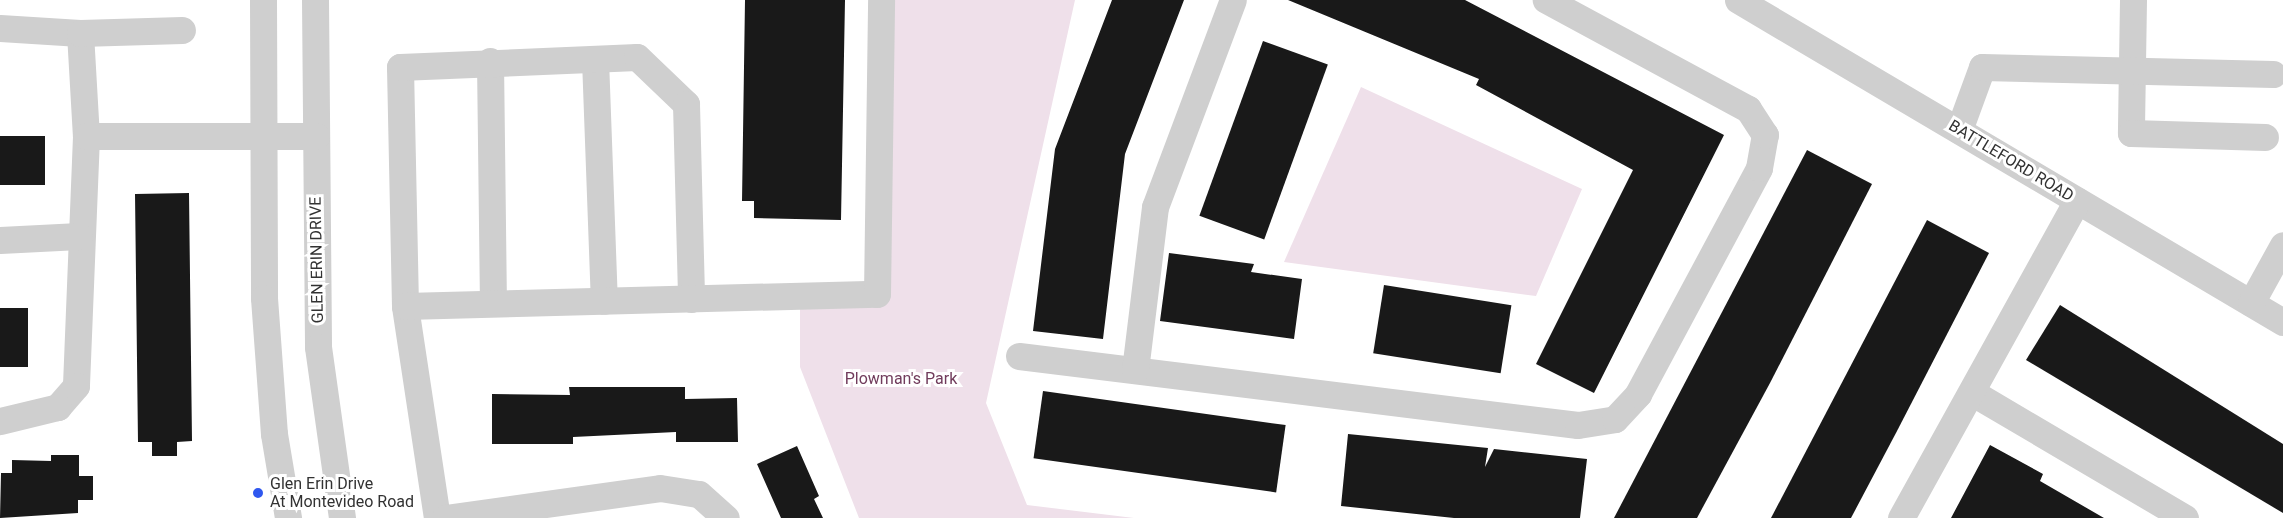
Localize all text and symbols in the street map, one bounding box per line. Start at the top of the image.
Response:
street label: BATTLEFORD ROAD [1945,116,2077,206]
street label: GLEN ERIN DRIVE [306,197,328,323]
park label: Plowman's Park [845,369,957,389]
place label: Glen Erin Drive At Montevideo Road [270,474,414,512]
marker: Glen Erin Drive At Montevideo Road [251,486,265,500]

